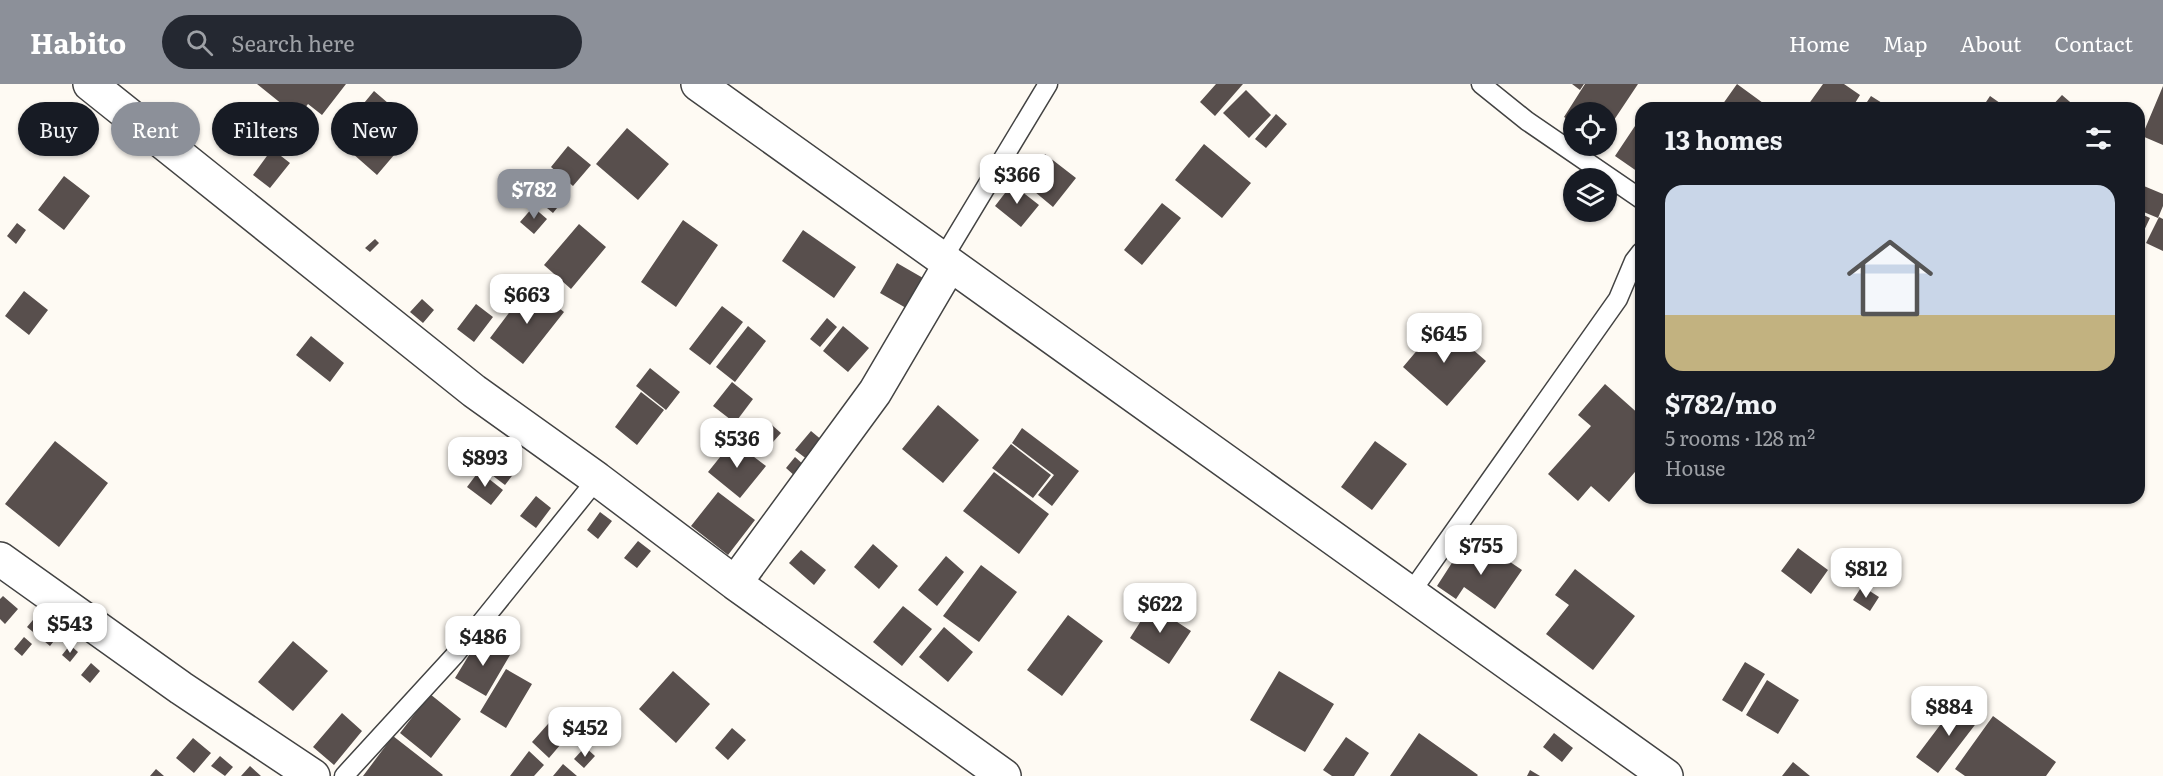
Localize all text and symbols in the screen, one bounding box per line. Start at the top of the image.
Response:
search box [162,15,582,69]
text: Habito [30,21,126,63]
icon: search [183,26,216,59]
text: Search here [231,26,355,59]
text: Home [1789,27,1850,58]
text: Map [1883,27,1927,58]
text: About [1960,27,2022,58]
text: Contact [2055,27,2133,58]
chip: Buy [18,102,99,156]
chip: Rent [111,102,200,156]
chip: Filters [212,102,319,156]
chip: New [331,102,418,156]
map controls [1563,102,1617,222]
button: locate [1563,102,1617,156]
text: 13 homes [1665,119,1783,158]
icon: filters [2082,122,2115,155]
pin: $366 [981,154,1053,205]
text: $366 [994,158,1040,188]
button: layers [1563,168,1617,222]
pin: $782 [498,169,570,220]
text: $782 [511,173,557,203]
icon: home [1836,224,1944,332]
pin: $663 [491,274,563,325]
text: $663 [504,278,550,308]
pin: $645 [1408,313,1480,364]
text: $645 [1421,317,1467,347]
text: $782/mo [1665,383,1777,422]
pin: $536 [701,418,773,469]
text: $536 [714,422,760,452]
text: 5 rooms · 128 m² [1665,422,1815,452]
pin: $893 [449,437,521,488]
text: $893 [462,441,508,471]
text: House [1665,452,1725,482]
pin: $755 [1445,525,1517,576]
text: $755 [1459,529,1503,559]
pin: $812 [1830,548,1902,599]
text: $812 [1845,552,1887,582]
pin: $622 [1124,583,1196,634]
text: $622 [1137,587,1183,617]
pin: $543 [34,603,106,654]
text: $543 [47,607,93,637]
pin: $486 [447,616,519,667]
text: $486 [459,620,507,650]
pin: $884 [1913,686,1985,737]
text: $884 [1925,690,1973,720]
pin: $452 [549,707,621,758]
text: $452 [562,711,608,741]

